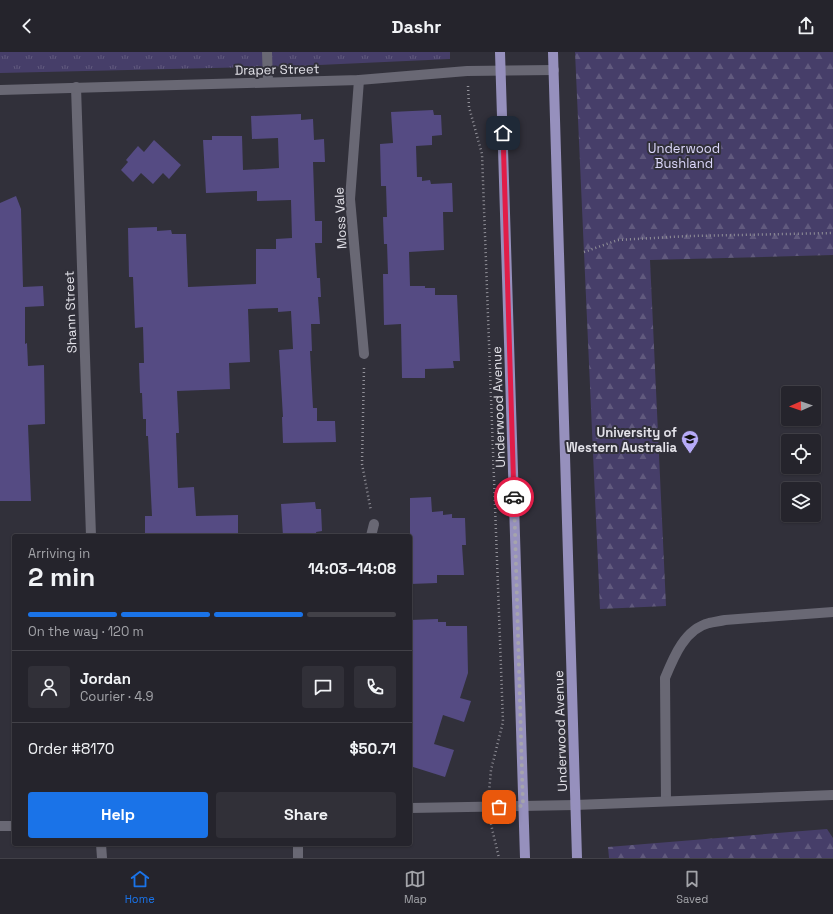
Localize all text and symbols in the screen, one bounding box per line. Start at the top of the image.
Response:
icon: back [16,15,38,37]
text: Dashr [392,15,441,38]
icon: share [795,15,817,37]
street label: Draper Street [234,60,320,79]
pin [486,116,520,150]
icon: home [492,122,514,144]
park label: Underwood Bushland [648,140,720,172]
street label: Moss Vale [330,187,351,249]
street label: Shann Street [61,270,80,353]
street label: Underwood Avenue [488,346,509,468]
north arrow [781,386,821,426]
map controls [781,386,821,522]
place label: University of Western Australia [566,424,677,456]
school or university icon: University of Western Australia [680,429,700,454]
button: locate [781,434,821,474]
courier [494,477,534,517]
button: layers [781,482,821,522]
icon: car [503,486,525,508]
text: Arriving in [28,545,90,562]
text: 14:03–14:08 [308,559,396,578]
text: 2 min [28,560,95,594]
text: On the way · 120 m [28,623,144,640]
button: person [28,666,70,708]
button: chat [302,666,344,708]
button: phone [354,666,396,708]
text: Jordan [80,669,131,688]
street label: Underwood Avenue [550,670,571,792]
text: Courier · 4.9 [80,688,154,705]
text: Order #8170 [28,739,114,758]
text: $50.71 [349,739,396,758]
pin [482,790,516,824]
button: Help [28,792,208,838]
button: Share [216,792,396,838]
icon: bag [488,796,510,818]
tab: Home [125,868,155,906]
tab: Map [404,868,427,906]
tab: Saved [676,868,708,906]

